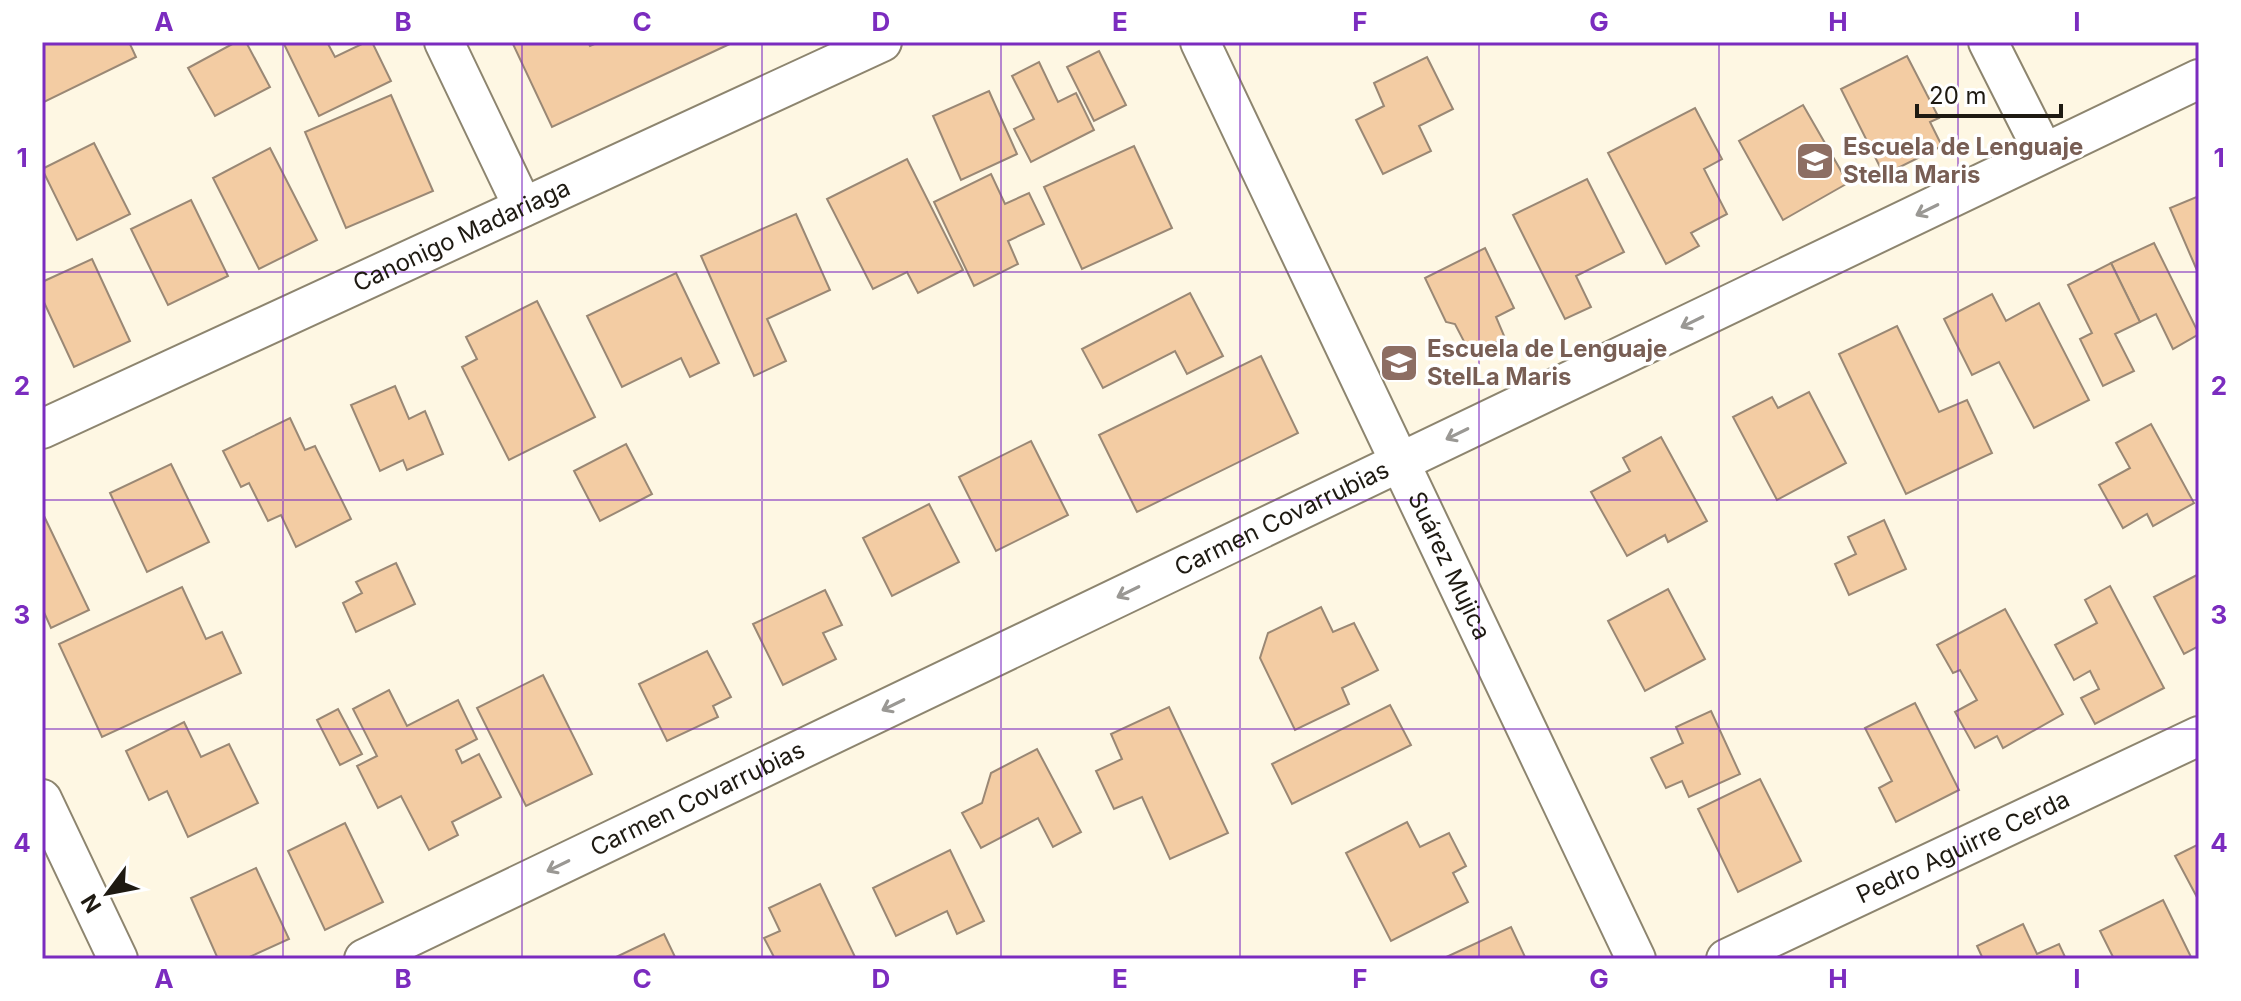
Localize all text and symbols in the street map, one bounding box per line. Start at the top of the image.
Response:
text: A [154,6,174,37]
text: B [394,6,412,37]
text: C [632,6,652,37]
text: D [872,6,890,37]
text: E [1112,6,1128,37]
text: F [1352,6,1368,37]
text: G [1589,6,1609,37]
text: H [1828,6,1848,37]
text: I [2073,6,2081,37]
scale bar [1917,68,2061,118]
text: 20 m [1929,81,1987,110]
place label: Escuela de Lenguaje Stella Maris [1843,132,2083,189]
school or university icon: Escuela de Lenguaje Stella Maris [1794,140,1836,182]
text: 1 [16,142,28,173]
text: 1 [2213,142,2225,173]
street label: Canonigo Madariaga [348,173,575,298]
one-way arrow [1915,203,1939,218]
one-way arrow [1680,315,1704,330]
place label: Escuela de Lenguaje StelLa Maris [1427,334,1667,391]
school or university icon: Escuela de Lenguaje StelLa Maris [1378,342,1420,384]
text: 2 [14,370,30,401]
text: 2 [2211,370,2227,401]
one-way arrow [1446,427,1470,442]
street label: Carmen Covarrubias [1170,455,1393,582]
street label: Suárez Mujica [1402,487,1497,644]
one-way arrow [1116,585,1140,600]
text: 3 [14,599,30,630]
text: 3 [2211,599,2227,630]
one-way arrow [882,698,906,713]
street label: Carmen Covarrubias [586,735,809,862]
street label: Pedro Aguirre Cerda [1852,784,2074,909]
text: 4 [13,827,31,858]
text: 4 [2210,827,2228,858]
north arrow [68,853,148,933]
one-way arrow [546,859,570,874]
text: N [76,890,107,918]
text: A [154,963,174,994]
text: B [394,963,412,994]
text: C [632,963,652,994]
text: D [872,963,890,994]
text: E [1112,963,1128,994]
text: F [1352,963,1368,994]
text: G [1589,963,1609,994]
text: H [1828,963,1848,994]
text: I [2073,963,2081,994]

